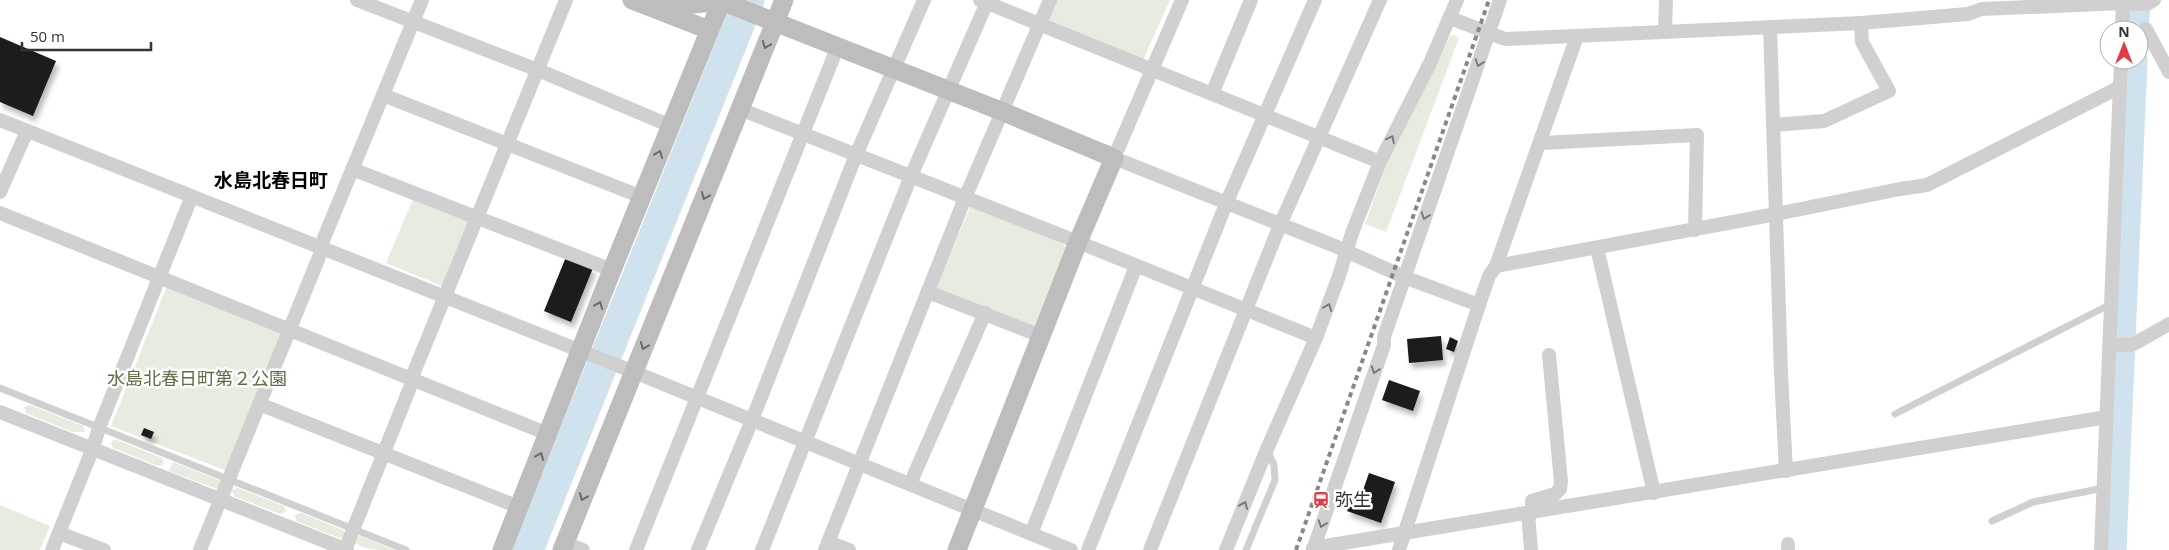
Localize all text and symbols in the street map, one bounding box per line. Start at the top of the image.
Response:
scale bar [22,20,151,52]
north arrow [2099,20,2149,70]
text: N [2118,22,2130,41]
text: 50 m [30,26,65,46]
one-way arrow [761,40,772,49]
one-way arrow [1475,58,1485,66]
one-way arrow [1385,135,1395,144]
one-way arrow [653,150,664,159]
district label: 水島北春日町 [214,167,328,193]
one-way arrow [700,191,711,200]
one-way arrow [1421,211,1431,220]
one-way arrow [593,301,603,309]
one-way arrow [1322,303,1332,311]
one-way arrow [640,342,650,350]
park label: 水島北春日町第２公園 [107,366,287,390]
one-way arrow [1371,366,1381,374]
one-way arrow [533,452,544,461]
place label: 弥生 [1335,487,1371,511]
station icon: 弥生 [1311,490,1331,510]
one-way arrow [579,492,590,501]
one-way arrow [1238,501,1249,510]
one-way arrow [1318,519,1328,527]

